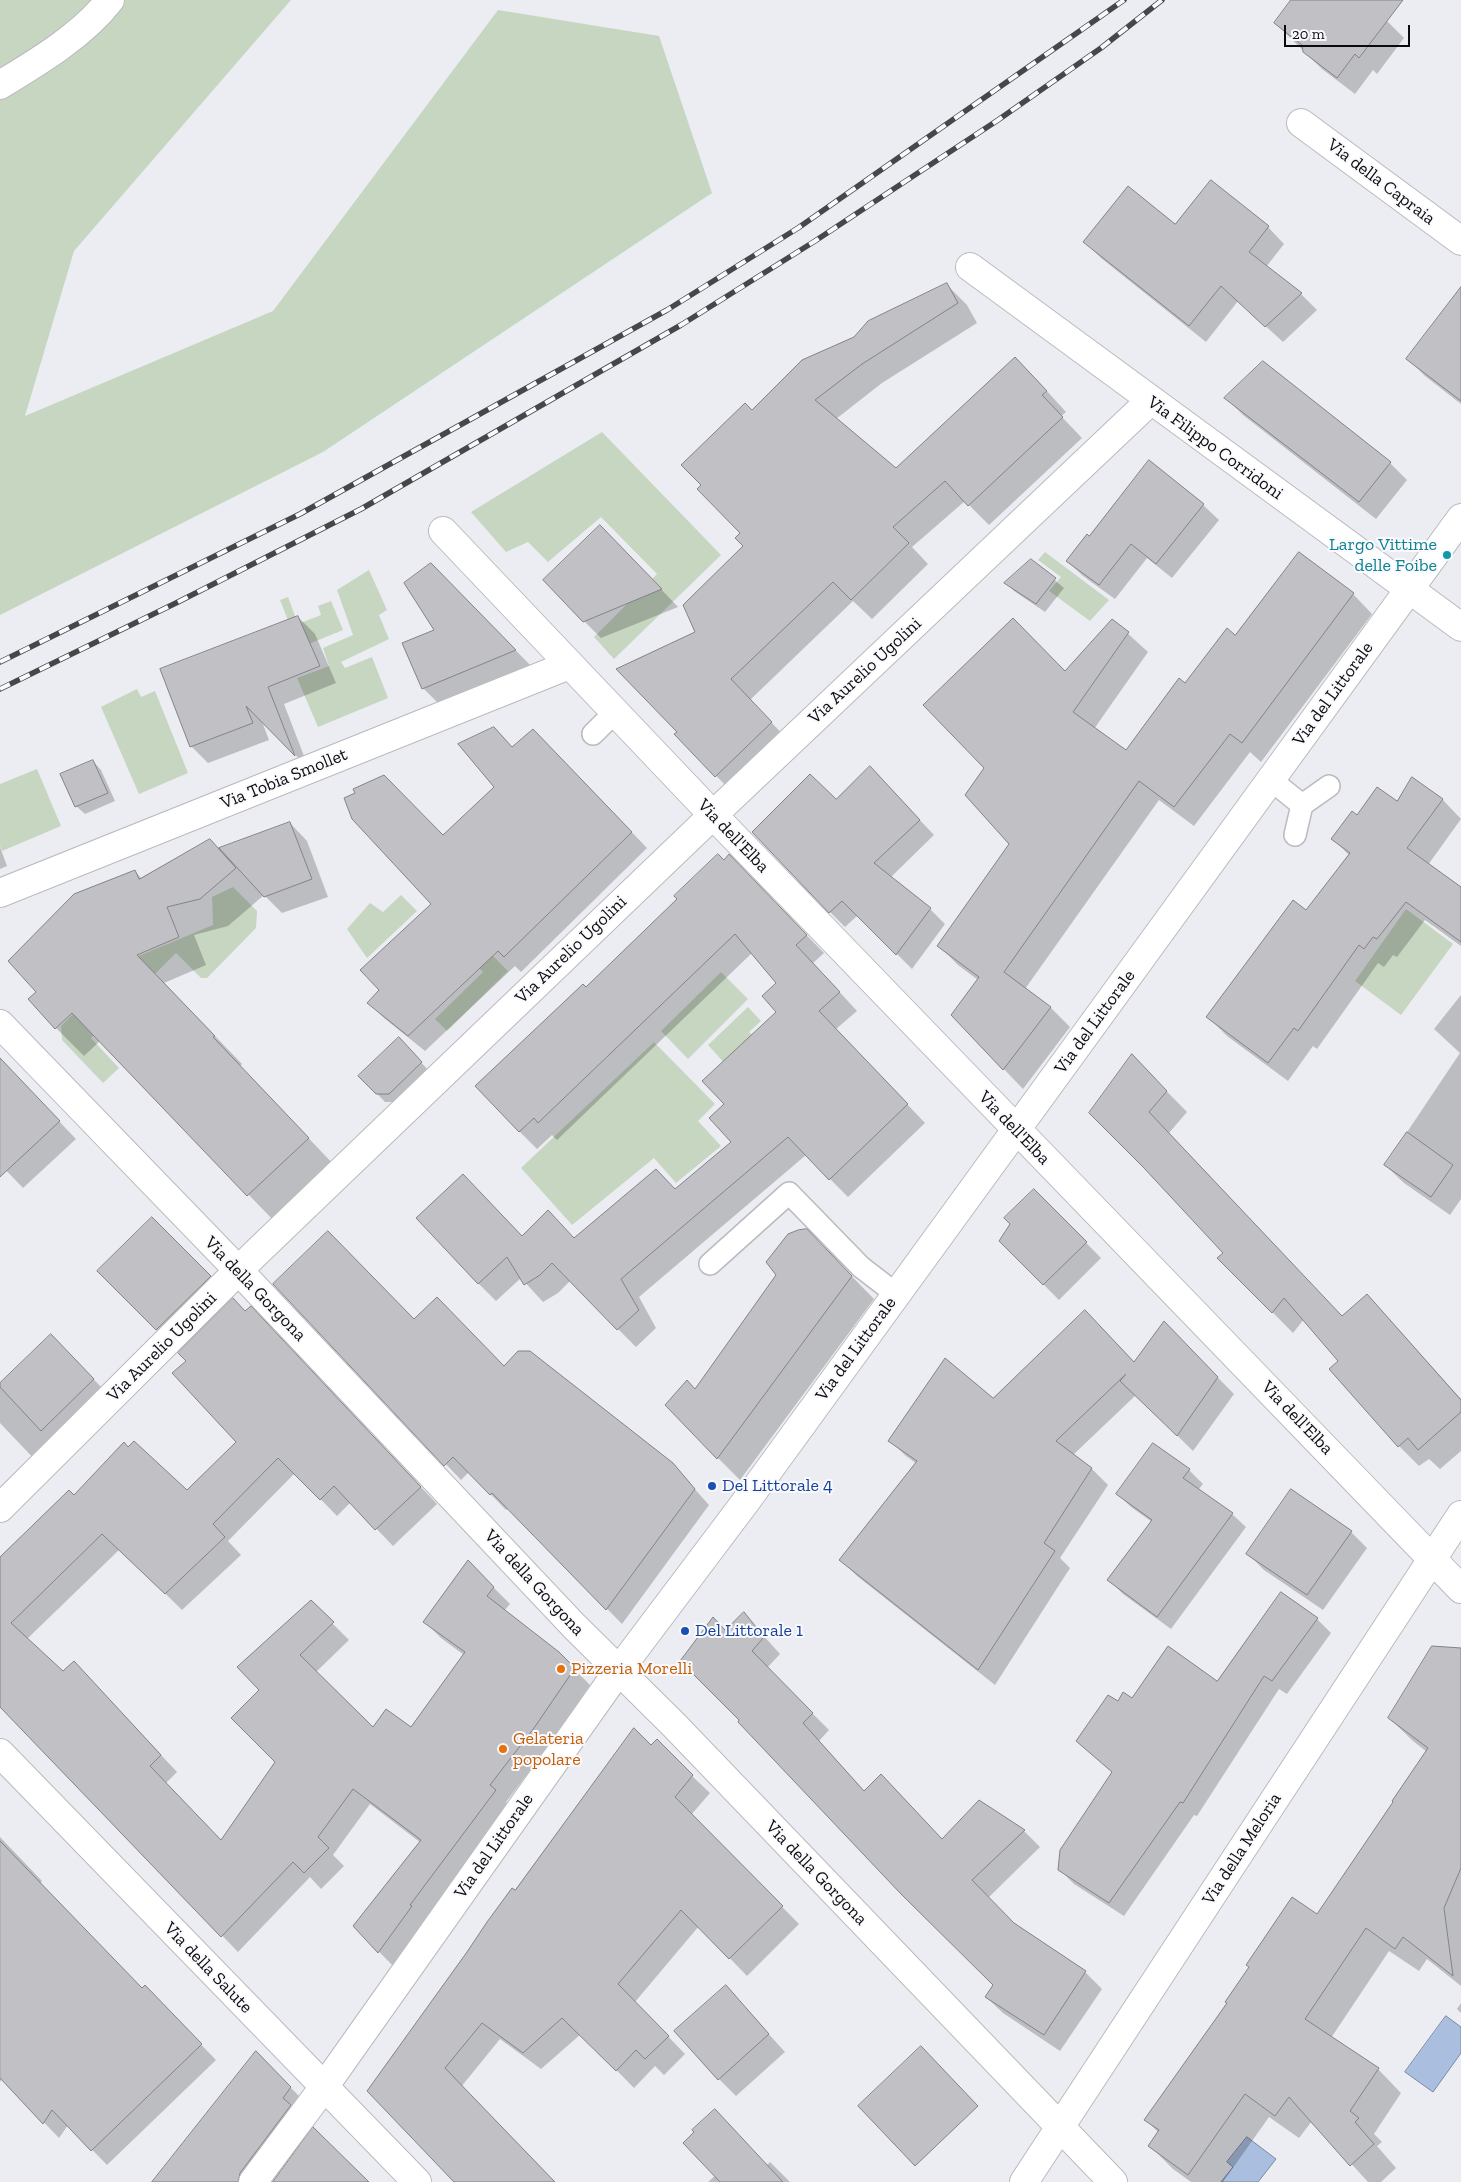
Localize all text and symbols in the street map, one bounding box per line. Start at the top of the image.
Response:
scale bar [1286,15,1412,47]
text: 20 m [1292,25,1325,43]
street label: Via della Capraia [1323,134,1439,230]
street label: Via Filippo Corridoni [1143,391,1287,505]
place label: Largo Vittime delle Foibe [1329,534,1437,576]
marker: Largo Vittime delle Foibe [1441,549,1453,561]
street label: Via Aurelio Ugolini [804,613,926,729]
street label: Via del Littorale [1288,638,1378,750]
street label: Via Tobia Smollet [217,744,351,814]
street label: Via dell'Elba [693,795,773,877]
street label: Via Aurelio Ugolini [511,891,631,1009]
street label: Via del Littorale [1050,966,1140,1078]
street label: Via dell'Elba [974,1087,1054,1169]
street label: Via della Gorgona [200,1232,310,1346]
street label: Via Aurelio Ugolini [103,1288,221,1406]
street label: Via del Littorale [811,1293,901,1405]
street label: Via dell'Elba [1257,1377,1337,1459]
place label: Del Littorale 4 [722,1475,833,1497]
marker: Del Littorale 4 [706,1480,718,1492]
street label: Via della Gorgona [479,1525,589,1641]
place label: Del Littorale 1 [695,1620,803,1642]
marker: Del Littorale 1 [679,1625,691,1637]
place label: Pizzeria Morelli [571,1658,692,1680]
marker: Pizzeria Morelli [555,1663,567,1675]
place label: Gelateria popolare [513,1728,584,1770]
marker: Gelateria popolare [497,1743,509,1755]
street label: Via del Littorale [450,1789,538,1903]
street label: Via della Meloria [1198,1789,1286,1909]
street label: Via della Gorgona [761,1816,871,1930]
street label: Via della Salute [159,1918,257,2018]

